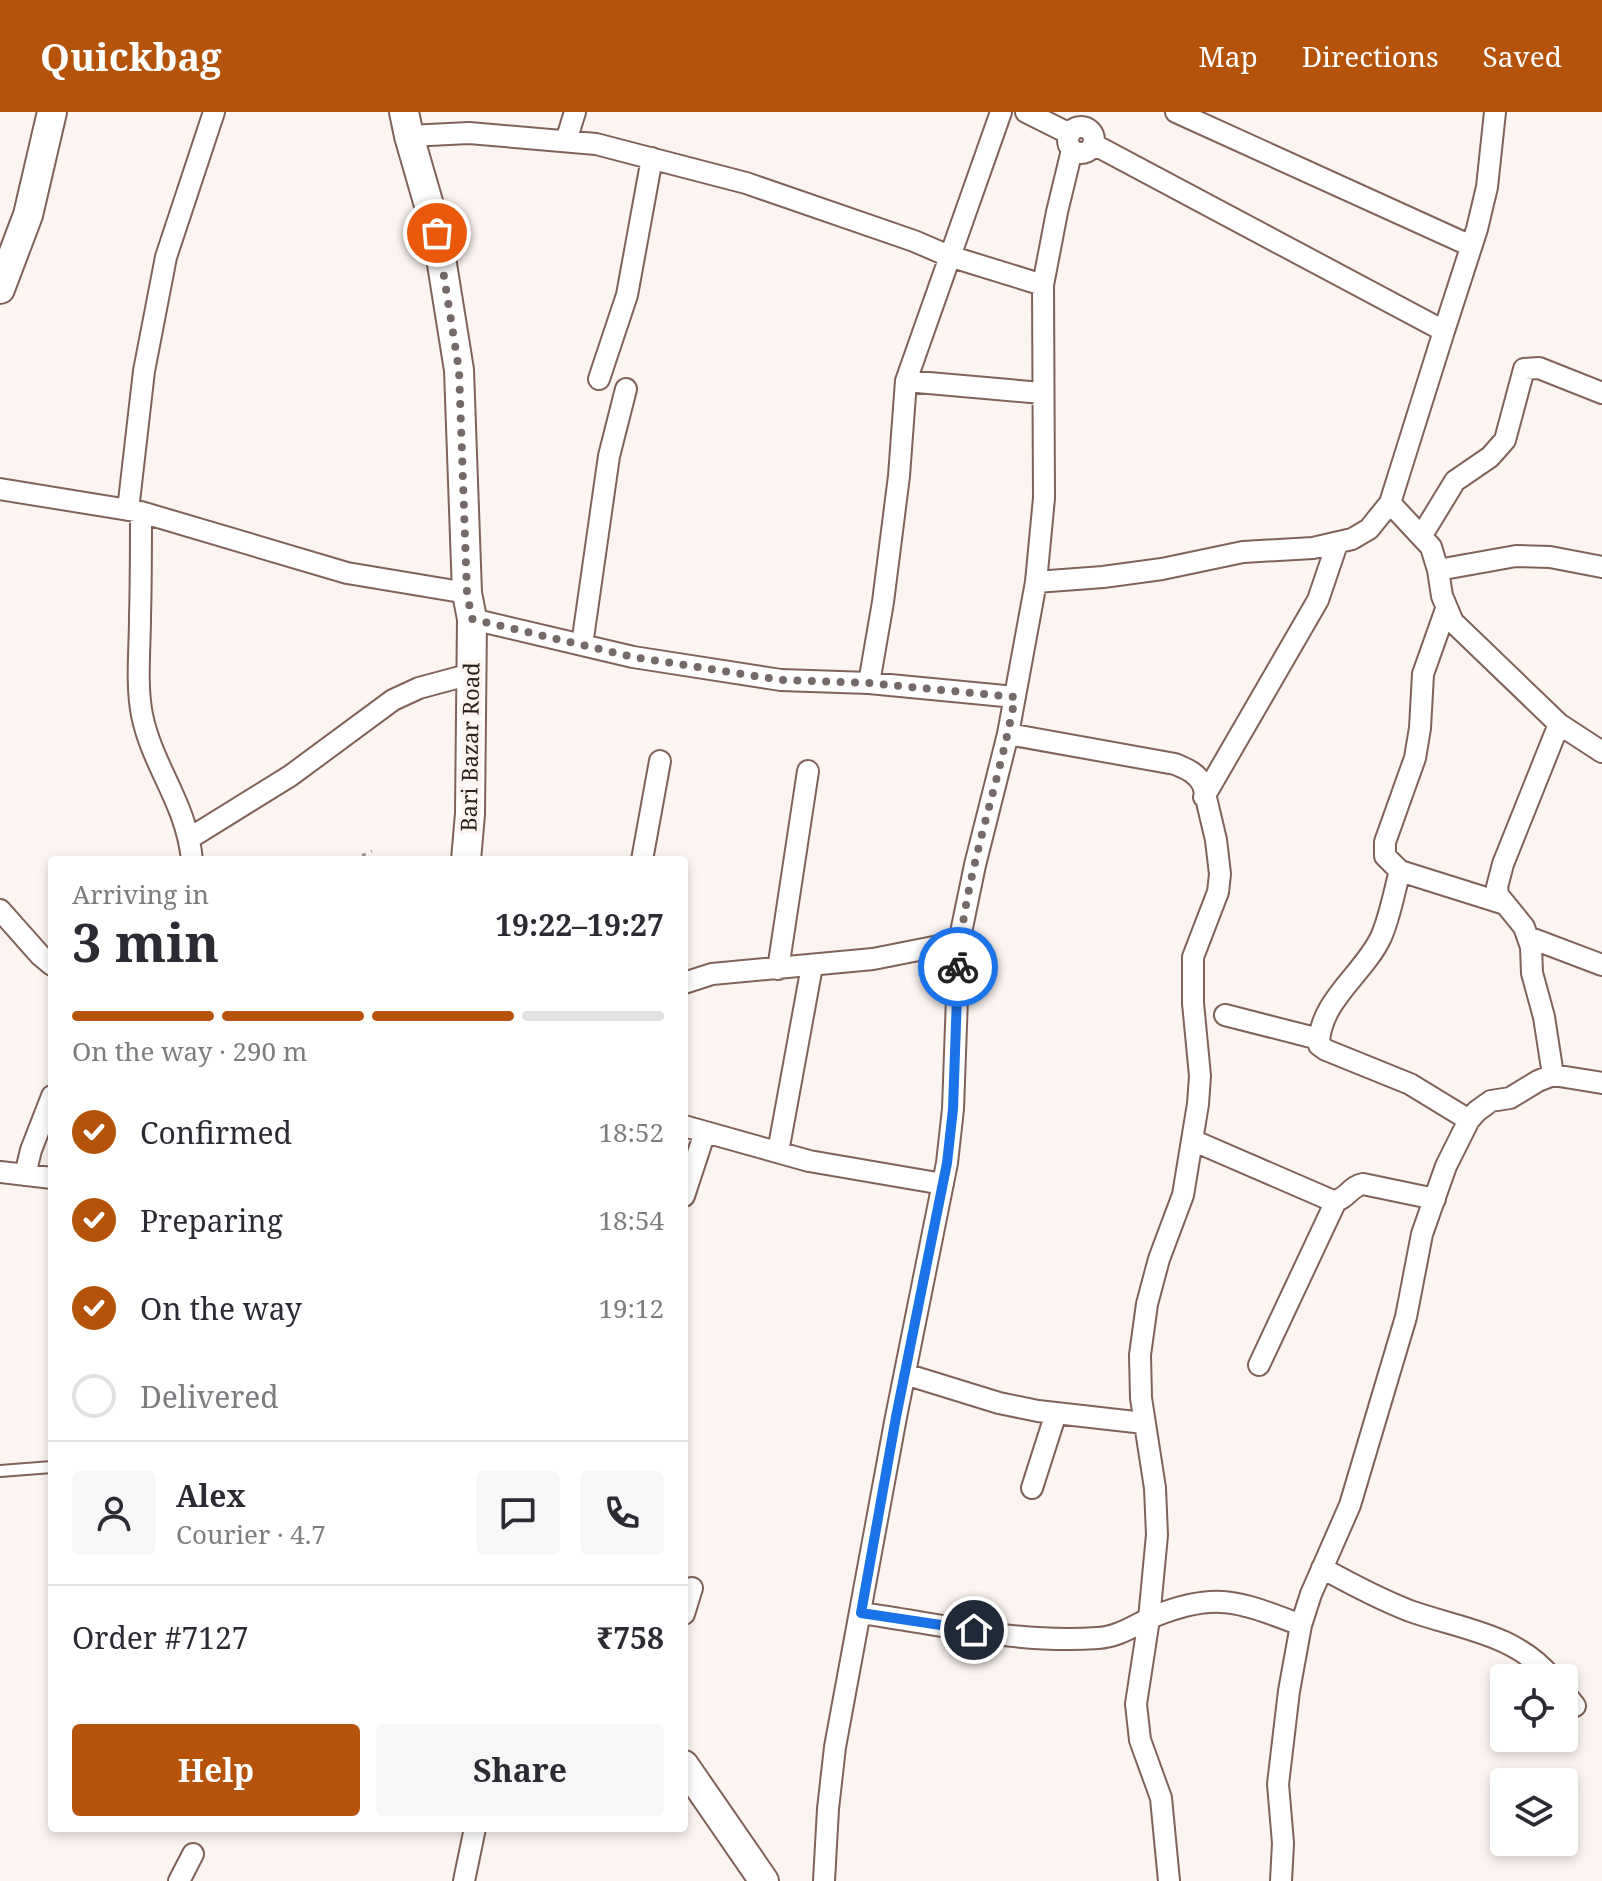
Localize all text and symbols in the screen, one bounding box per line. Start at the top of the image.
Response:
text: Quickbag [40,30,222,82]
text: Map [1198,37,1258,75]
text: Directions [1302,37,1439,75]
text: Saved [1483,37,1562,75]
pin [403,199,471,267]
icon: bag [415,211,459,255]
street label: Bari Bazar Road [453,662,485,832]
text: Arriving in [72,876,209,912]
text: 19:22–19:27 [495,904,664,945]
text: 3 min [72,906,219,977]
courier [918,927,998,1007]
icon: bike [936,945,980,989]
text: On the way · 290 m [72,1033,307,1069]
icon: check [72,1110,116,1154]
text: Confirmed [140,1112,292,1153]
text: 18:52 [598,1114,664,1150]
icon: check [72,1198,116,1242]
text: Preparing [140,1200,283,1241]
text: 18:54 [598,1202,664,1238]
icon: check [72,1286,116,1330]
text: On the way [140,1288,302,1329]
text: 19:12 [598,1290,664,1326]
text: Delivered [140,1376,279,1417]
button: person [72,1471,156,1555]
button: chat [476,1471,560,1555]
button: phone [580,1471,664,1555]
text: Alex [176,1475,246,1516]
text: Courier · 4.7 [176,1516,326,1552]
pin [940,1596,1008,1664]
icon: home [952,1608,996,1652]
text: Order #7127 [72,1617,249,1658]
text: ₹758 [596,1617,664,1658]
map controls [1490,1664,1578,1856]
button: locate [1490,1664,1578,1752]
button: Help [72,1724,360,1816]
button: Share [376,1724,664,1816]
button: layers [1490,1768,1578,1856]

